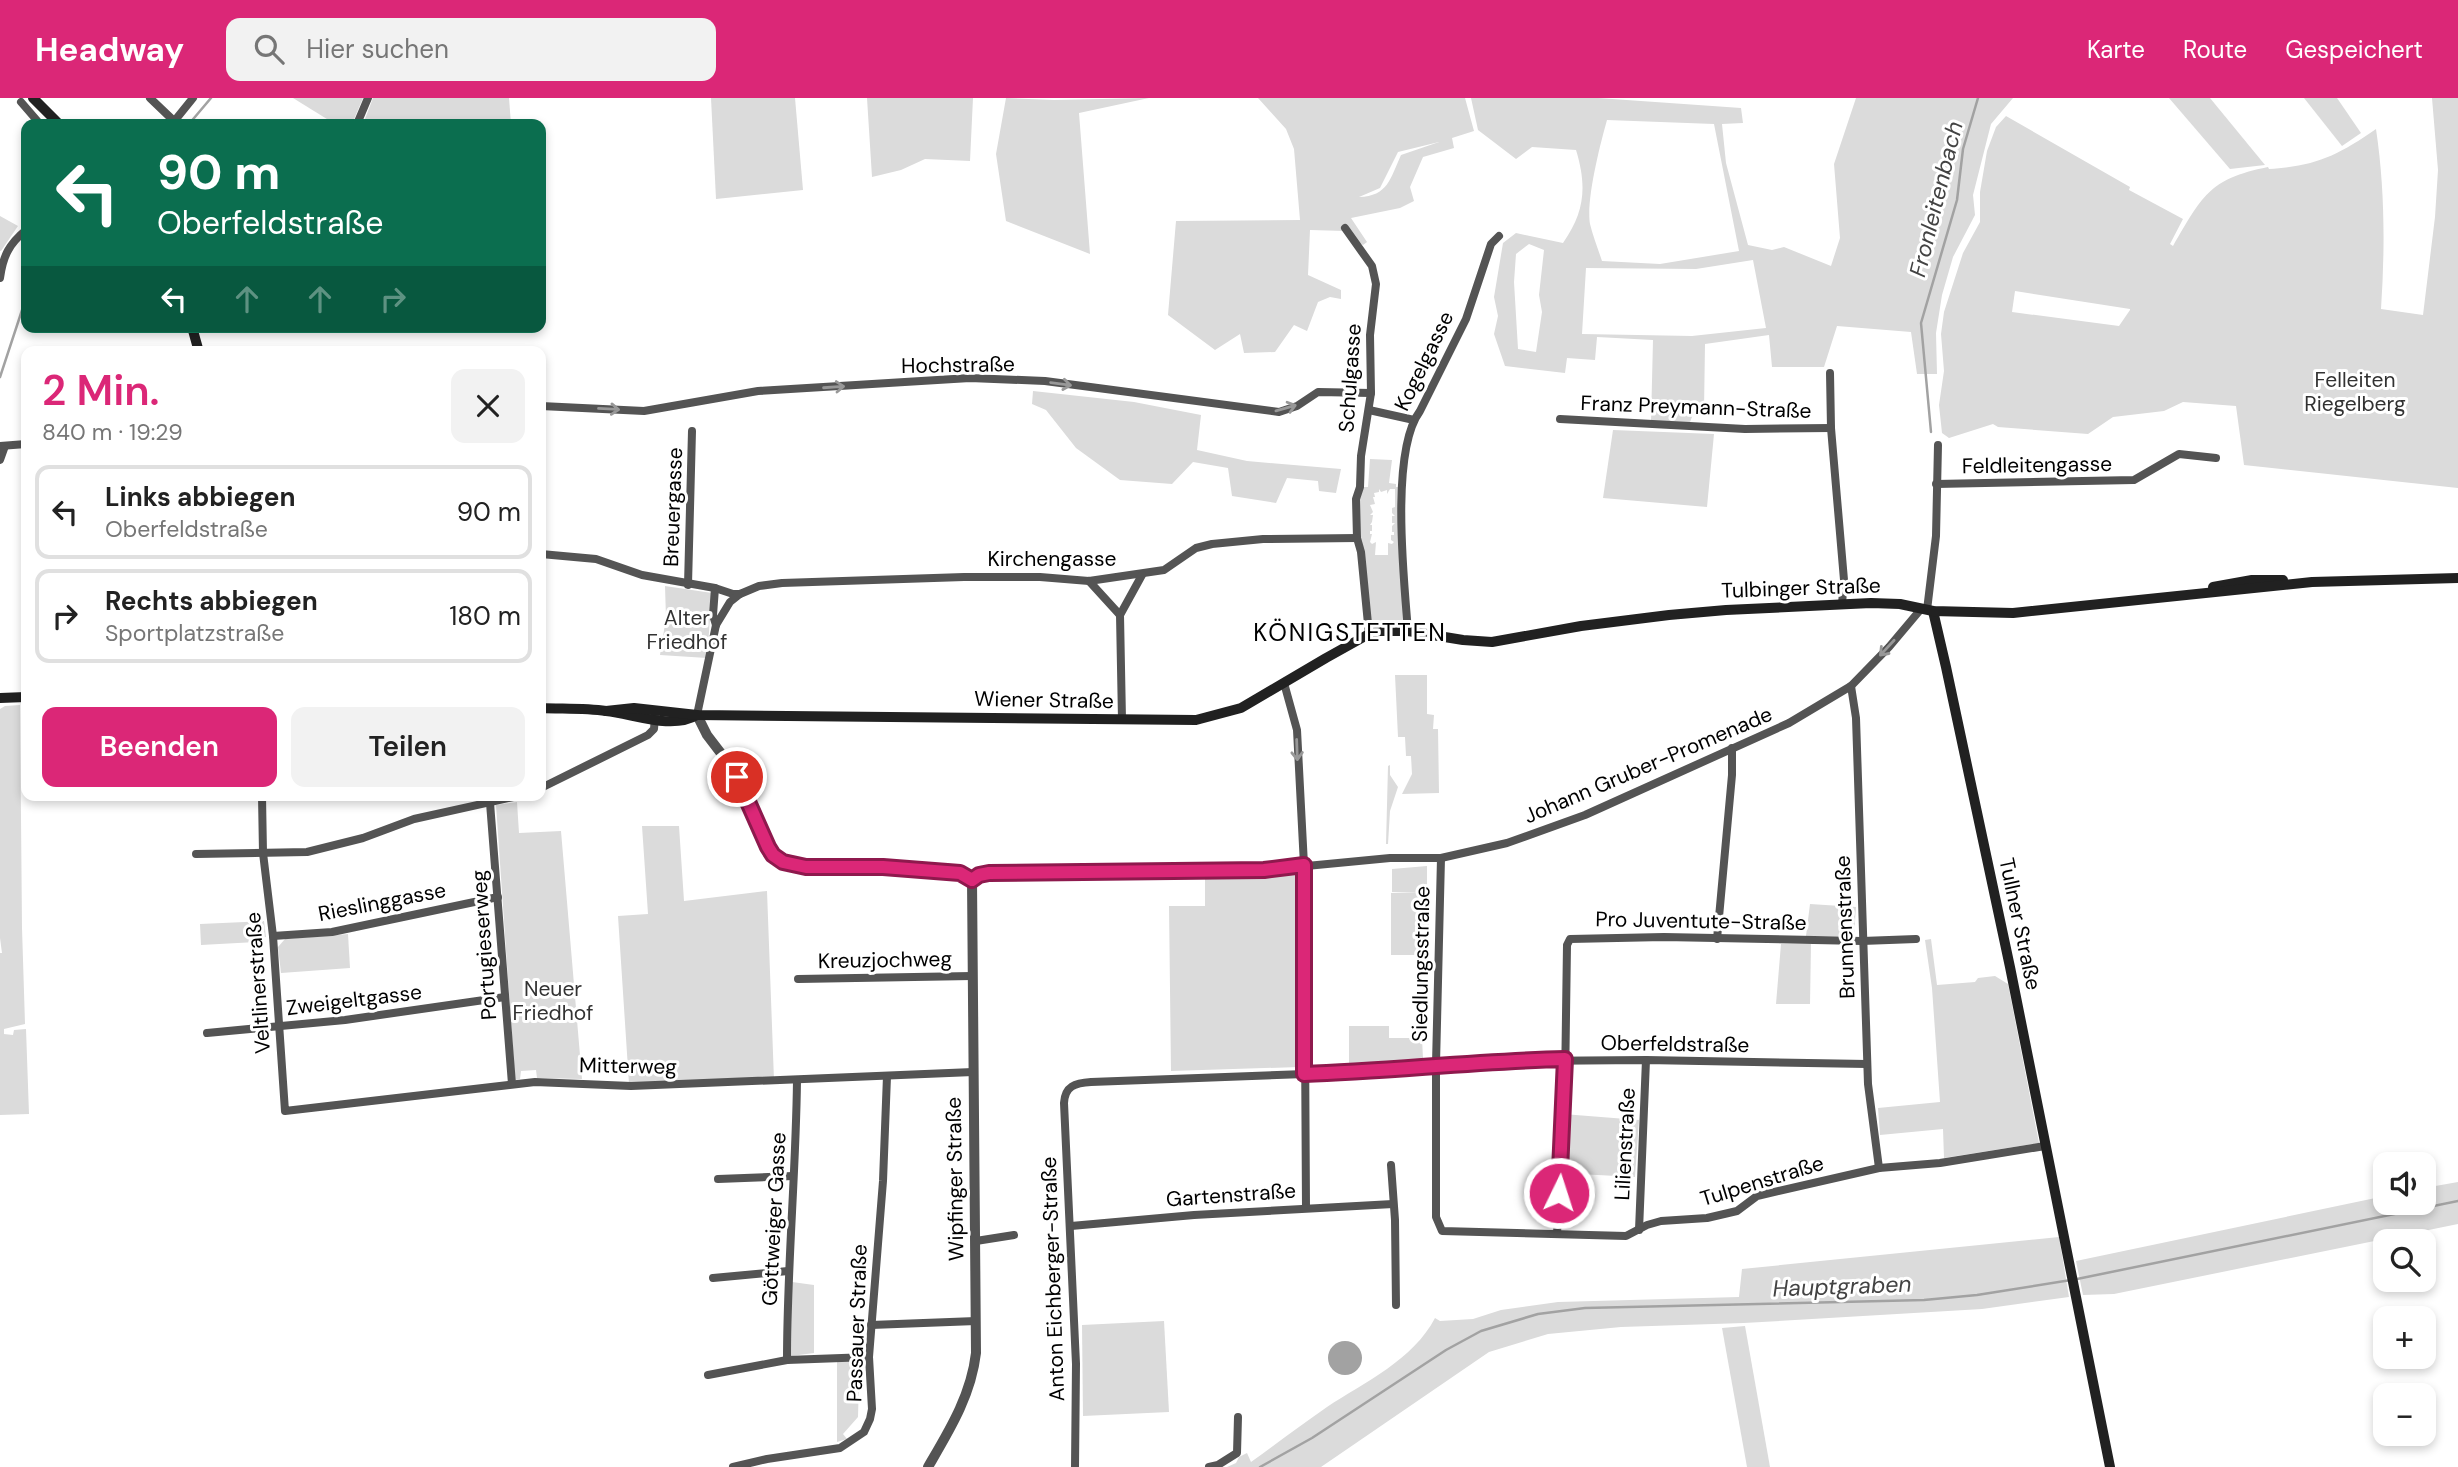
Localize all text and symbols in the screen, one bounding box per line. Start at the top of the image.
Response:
search box [226,18,716,81]
text: Headway [35,28,184,71]
icon: search [250,30,288,68]
text: Hier suchen [306,32,449,66]
text: Karte [2087,34,2145,65]
text: Route [2183,34,2247,65]
text: Gespeichert [2285,34,2423,65]
water label: Fronleitenbach [1902,118,1970,280]
text: 90 m [157,140,280,204]
icon: left [42,147,133,238]
text: Oberfeldstraße [157,202,383,244]
icon: left [155,280,193,318]
icon: ahead [228,280,266,318]
icon: ahead [301,280,339,318]
icon: right [374,280,412,318]
street label: Kogelgasse [1388,306,1460,416]
street label: Schulgasse [1332,323,1368,433]
street label: Hochstraße [901,350,1015,380]
text: 2 Min. [42,363,160,418]
park label: Felleiten Riegelberg [2304,366,2406,418]
button: close [451,369,525,443]
one-way arrow [1050,378,1072,391]
one-way arrow [823,380,845,393]
street label: Franz Preymann-Straße [1580,389,1812,425]
one-way arrow [1275,401,1297,414]
one-way arrow [597,403,620,416]
text: 840 m · 19:29 [42,417,183,447]
street label: Breuergasse [657,447,689,567]
street label: Feldleitengasse [1962,450,2112,480]
text: Links abbiegen [105,480,295,514]
icon: left [46,493,84,531]
text: 90 m [457,495,521,529]
text: Oberfeldstraße [105,514,268,544]
street label: Kirchengasse [988,545,1117,573]
street label: Tulbinger Straße [1721,571,1881,605]
text: Rechts abbiegen [105,584,318,618]
icon: right [46,597,84,635]
text: 180 m [449,599,521,633]
park label: Alter Friedhof [647,604,727,656]
district label: KÖNIGSTETTEN [1253,617,1447,648]
text: Sportplatzstraße [105,618,284,648]
one-way arrow [1879,639,1896,656]
street label: Wiener Straße [974,685,1114,715]
street label: Johann Gruber-Promenade [1519,700,1777,830]
button: Beenden [42,707,277,787]
button: Teilen [291,707,525,787]
one-way arrow [1291,738,1304,761]
pin [707,747,767,807]
icon: arrive [718,758,756,796]
street label: Brunnenstraße [1829,855,1861,999]
street label: Tullner Straße [1992,855,2048,993]
street label: Portugieserweg [465,869,503,1021]
street label: Rieslinggasse [316,876,448,928]
street label: Siedlungsstraße [1406,886,1436,1042]
street label: Pro Juventute-Straße [1595,905,1807,937]
street label: Veltlinerstraße [239,911,277,1055]
street label: Kreuzjochweg [818,945,953,975]
park label: Neuer Friedhof [513,975,593,1027]
street label: Zweigeltgasse [285,978,423,1022]
street label: Oberfeldstraße [1600,1029,1750,1059]
street label: Mitterweg [579,1051,677,1081]
street label: Lilienstraße [1608,1087,1642,1201]
street label: Wipfinger Straße [940,1097,970,1261]
street label: Göttweiger Gasse [755,1131,793,1307]
street label: Tulpenstraße [1697,1149,1827,1213]
map controls [2373,1152,2436,1446]
button: sound [2373,1152,2436,1215]
street label: Anton Eichberger-Straße [1035,1156,1071,1402]
position arrow [1522,1156,1596,1230]
street label: Gartenstraße [1165,1176,1297,1214]
button: search [2373,1229,2436,1292]
street label: Passauer Straße [840,1243,874,1402]
water label: Hauptgraben [1772,1269,1912,1303]
button: + [2373,1306,2436,1369]
button: − [2373,1383,2436,1446]

